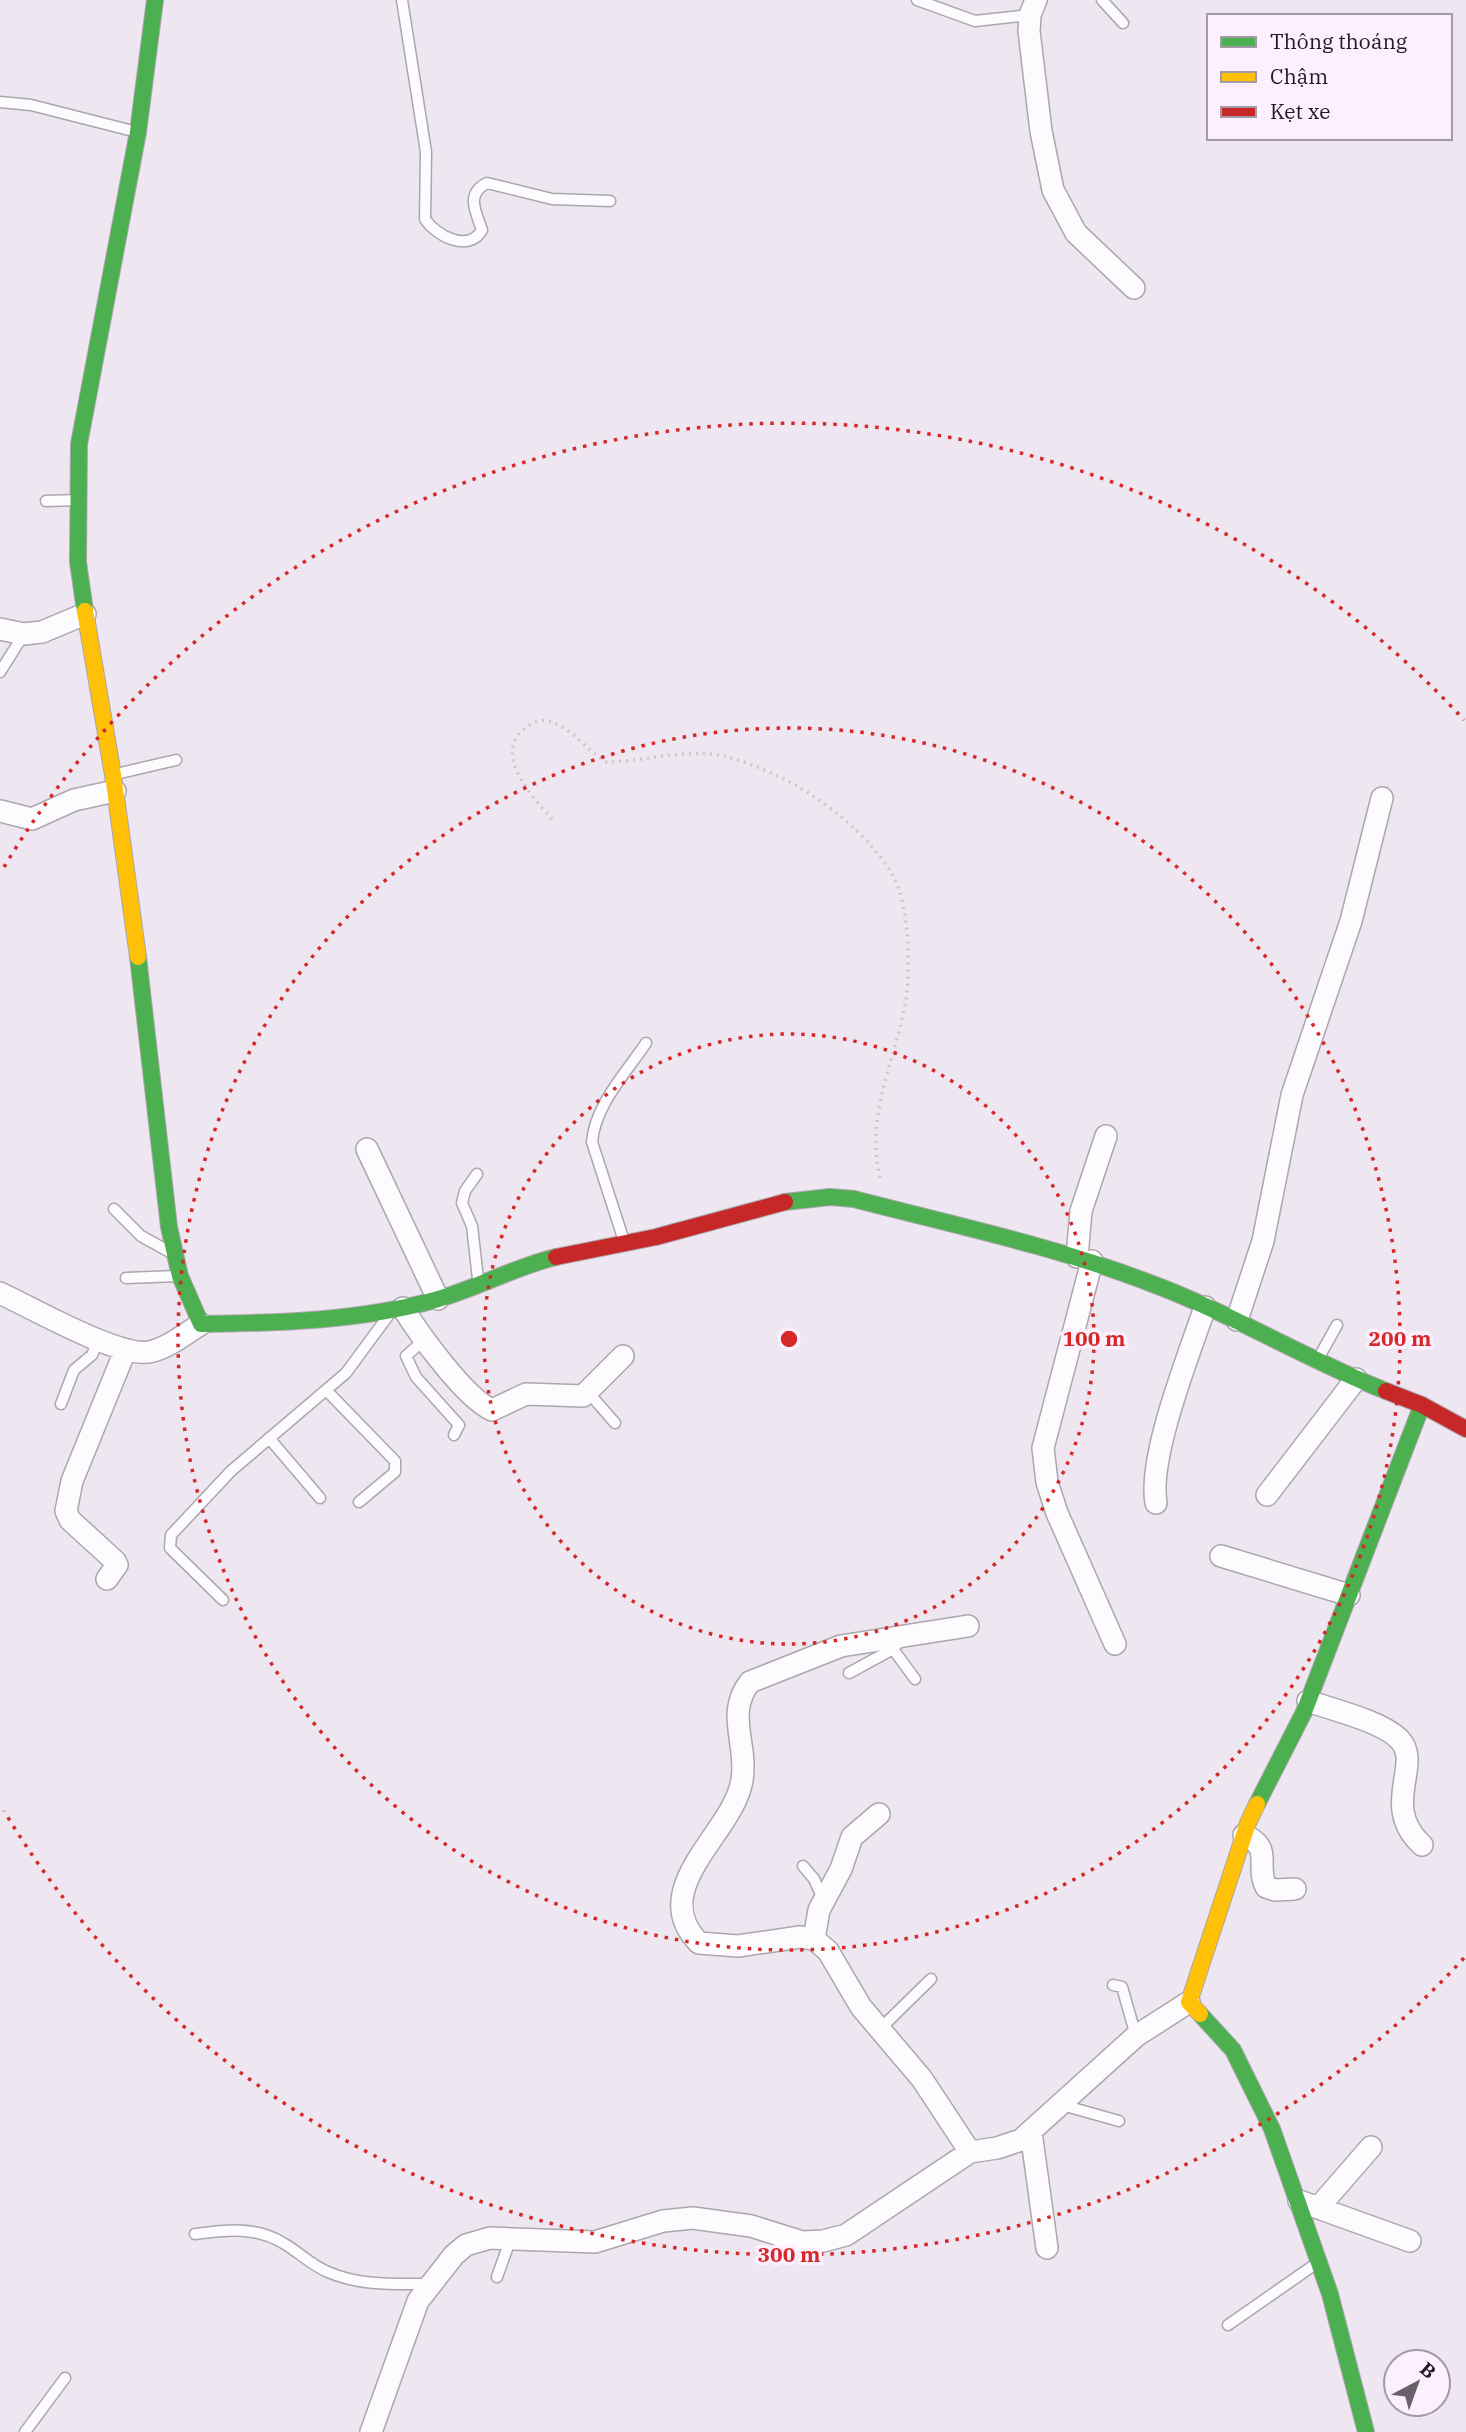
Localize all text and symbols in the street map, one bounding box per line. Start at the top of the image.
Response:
legend [1207,14,1452,140]
text: Thông thoáng [1270,27,1408,55]
text: Chậm [1270,62,1328,90]
text: Kẹt xe [1270,97,1331,125]
text: 100 m [1062,1324,1126,1352]
text: 200 m [1368,1324,1432,1352]
centre of rings [777,1327,801,1351]
text: 300 m [757,2240,821,2268]
north arrow [1382,2348,1452,2418]
text: B [1415,2357,1441,2384]

